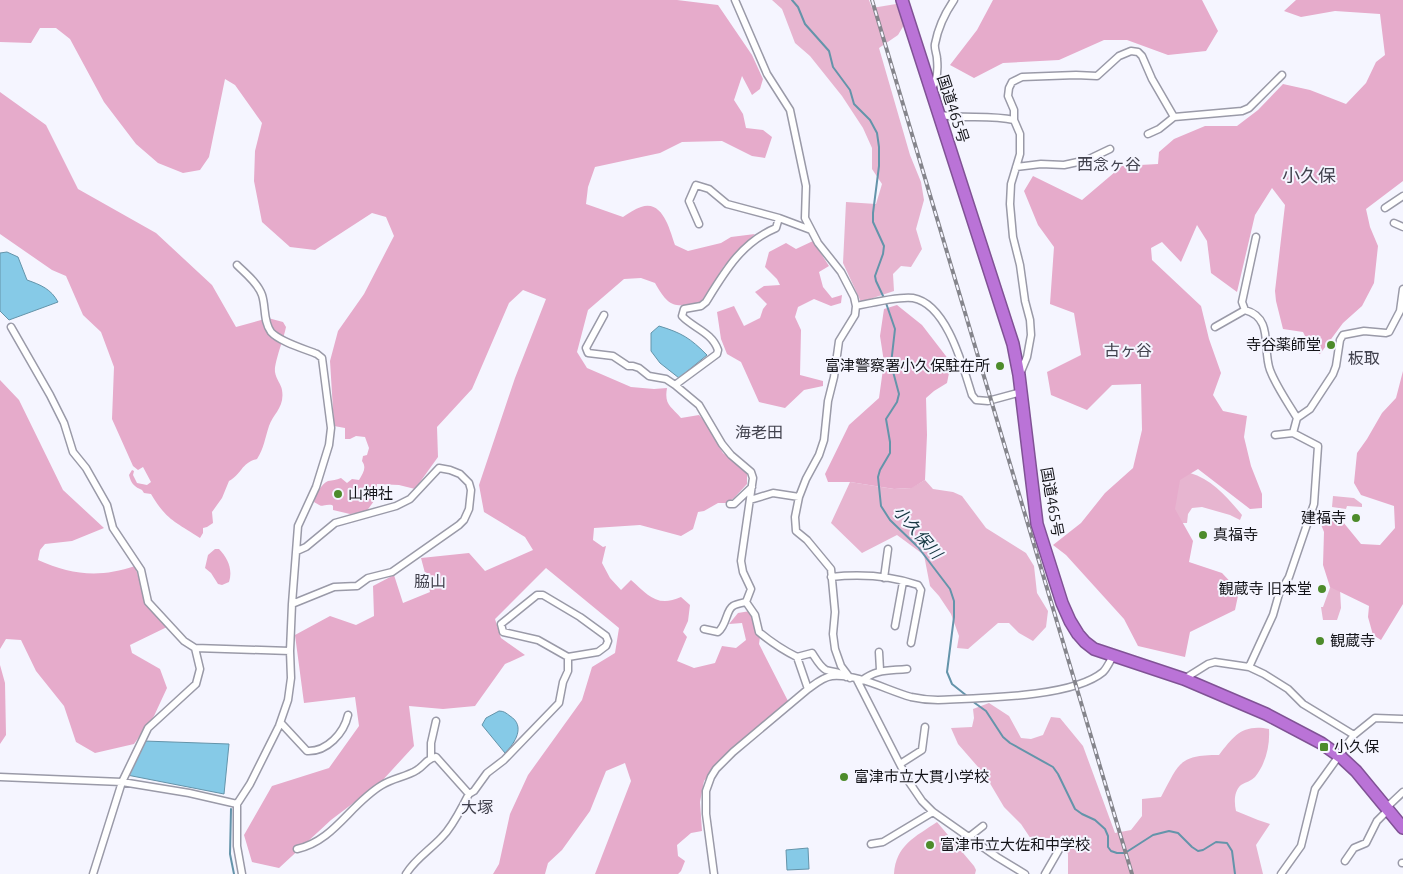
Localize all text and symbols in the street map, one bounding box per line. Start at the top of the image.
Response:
street label: 国道465号 [935,73,972,145]
district label: 西念ヶ谷 [1077,155,1141,173]
district label: 小久保 [1282,165,1336,185]
place label: 寺谷薬師堂 [1246,336,1321,353]
marker: 寺谷薬師堂 [1325,339,1337,351]
district label: 古ヶ谷 [1104,341,1152,359]
district label: 板取 [1348,349,1380,367]
place label: 富津警察署小久保駐在所 [825,357,990,374]
marker: 富津警察署小久保駐在所 [994,360,1006,372]
district label: 海老田 [735,423,783,441]
street label: 国道465号 [1038,466,1067,538]
place label: 山神社 [348,485,393,502]
marker: 山神社 [332,488,344,500]
water label: 小久保川 [890,502,947,564]
place label: 建福寺 [1301,509,1346,526]
marker: 建福寺 [1350,512,1362,524]
place label: 真福寺 [1213,526,1258,543]
marker: 真福寺 [1197,529,1209,541]
district label: 脇山 [414,572,446,590]
place label: 観蔵寺 旧本堂 [1219,580,1312,597]
marker: 観蔵寺 旧本堂 [1316,583,1328,595]
place label: 観蔵寺 [1330,632,1375,649]
marker: 観蔵寺 [1314,635,1326,647]
place label: 小久保 [1334,738,1379,755]
marker: 小久保 [1318,741,1330,753]
place label: 富津市立大貫小学校 [854,768,989,785]
marker: 富津市立大貫小学校 [838,771,850,783]
district label: 大塚 [461,798,493,816]
place label: 富津市立大佐和中学校 [940,836,1090,853]
marker: 富津市立大佐和中学校 [924,839,936,851]

